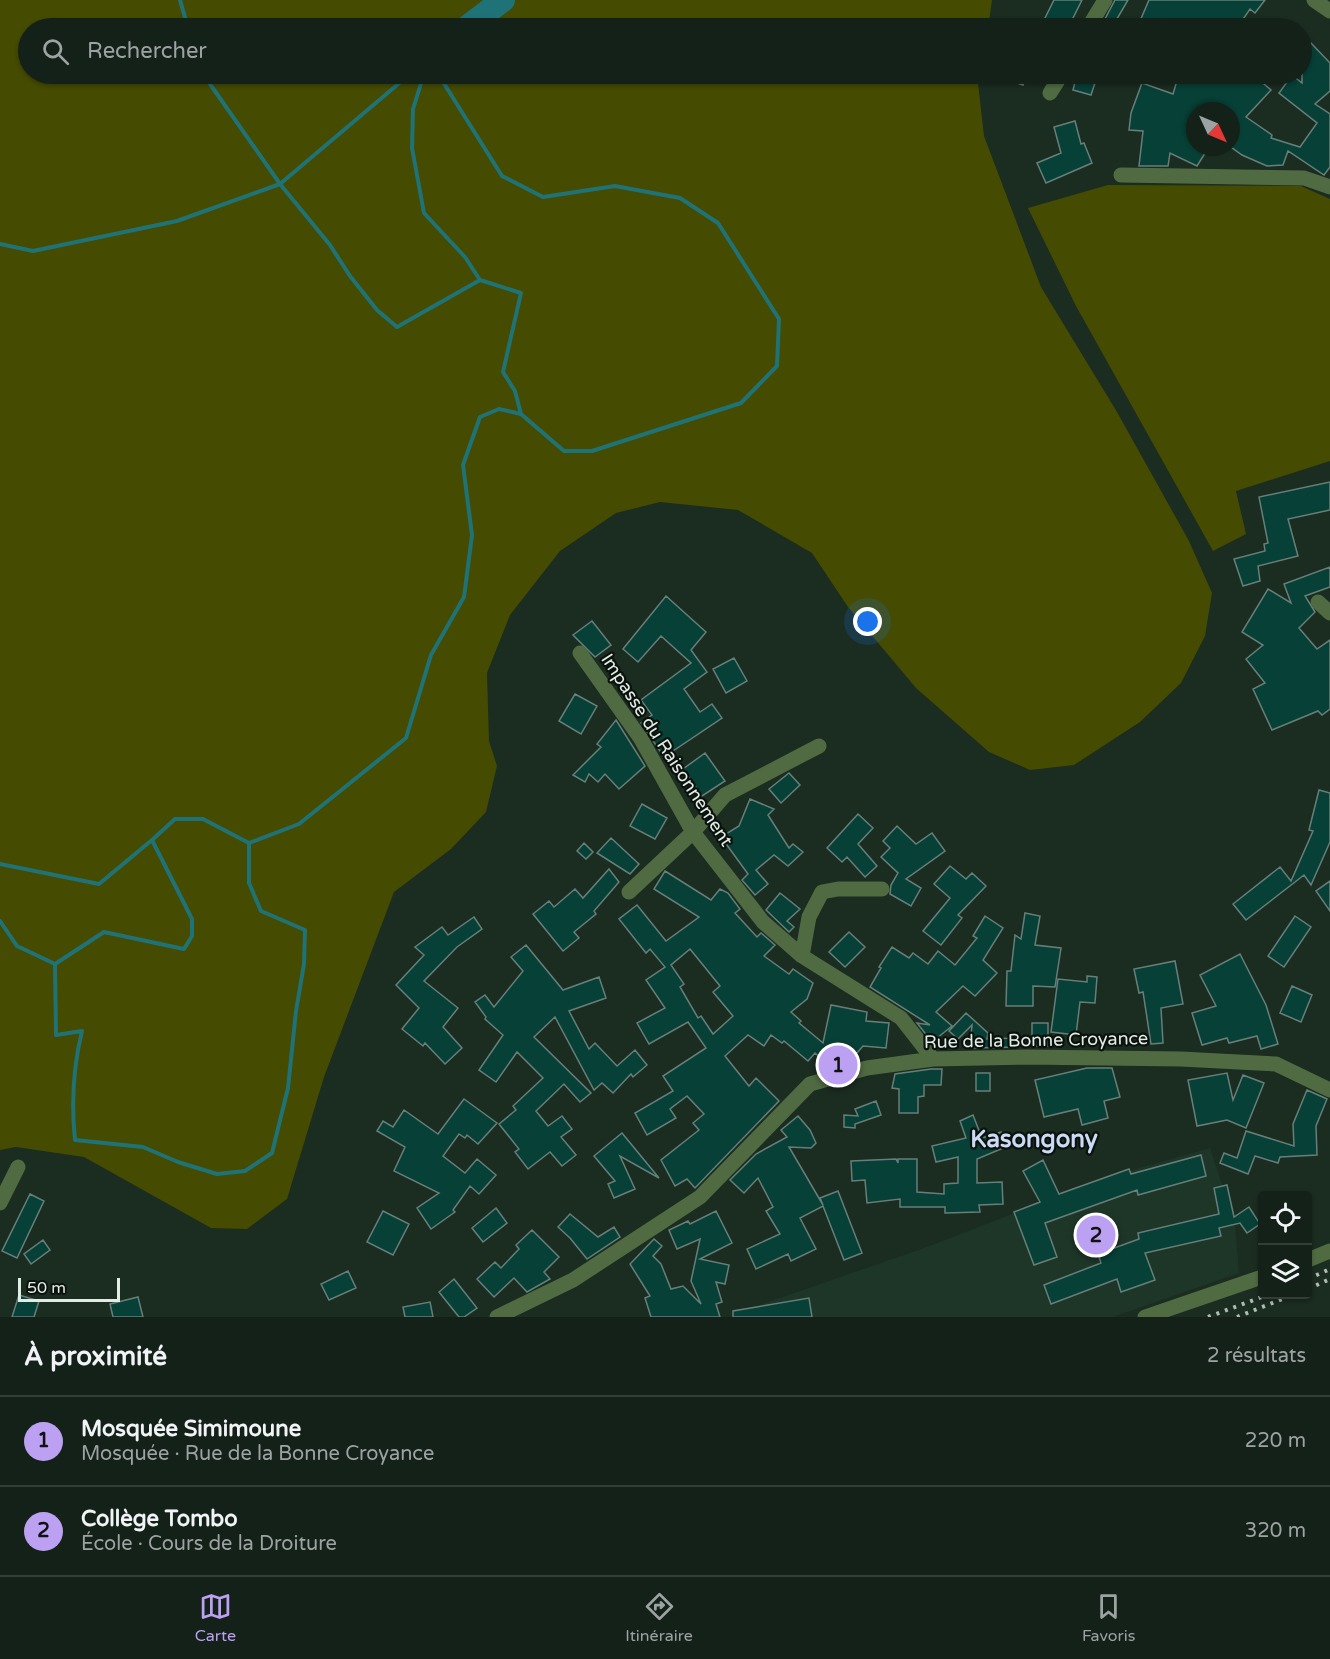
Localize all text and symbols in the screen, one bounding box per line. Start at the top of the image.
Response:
search box [18,18,1312,84]
icon: search [39,35,72,68]
text: Rechercher [87,38,207,64]
north arrow [1186,102,1240,156]
your location [853,607,882,636]
street label: Impasse du Raisonnement [596,649,738,851]
street label: Rue de la Bonne Croyance [924,1027,1148,1053]
pin: 1 [818,1042,858,1088]
district label: Kasongony [970,1125,1098,1154]
map controls [1258,1191,1312,1299]
button: locate [1258,1191,1312,1245]
pin: 2 [1076,1212,1116,1258]
button: layers [1258,1245,1312,1299]
scale bar [18,1275,120,1302]
text: 50 m [27,1278,66,1298]
text: À proximité [24,1341,167,1372]
text: 2 résultats [1207,1344,1306,1368]
text: Mosquée Simimoune [81,1416,301,1442]
text: 1 [37,1429,50,1453]
text: 220 m [1245,1429,1306,1453]
text: Mosquée · Rue de la Bonne Croyance [81,1442,434,1466]
text: Collège Tombo [81,1506,238,1532]
text: 2 [37,1519,50,1543]
text: 320 m [1245,1519,1306,1543]
text: École · Cours de la Droiture [81,1532,337,1556]
tab: Carte [195,1590,236,1646]
tab: Itinéraire [625,1590,693,1646]
tab: Favoris [1082,1590,1135,1646]

